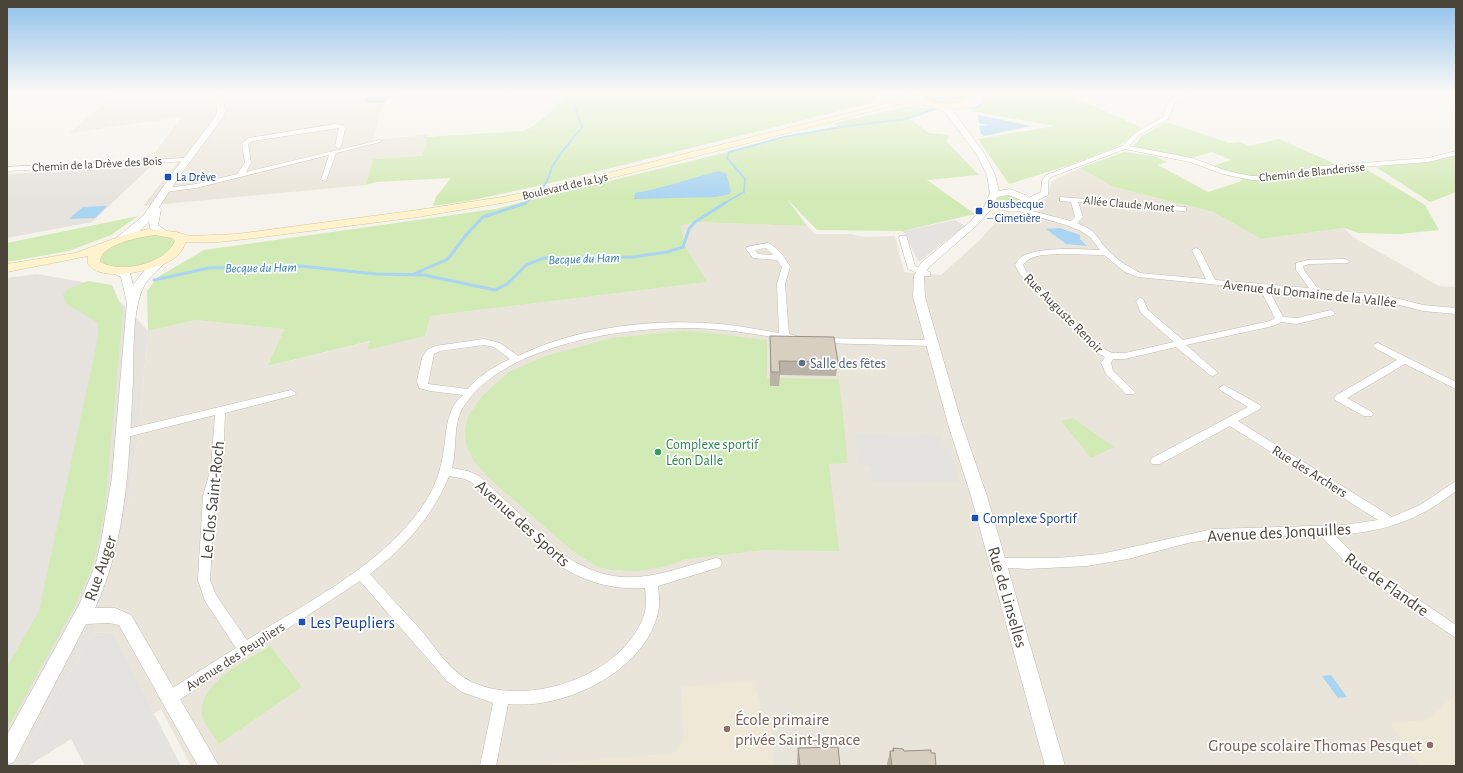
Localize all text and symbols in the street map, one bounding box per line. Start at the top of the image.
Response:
street label: Chemin de la Drève des Bois [32,155,162,173]
street label: Chemin de Blanderisse [1258,160,1366,184]
street label: Boulevard de la Lys [521,170,609,203]
place label: La Drève [176,171,216,183]
marker: La Drève [163,172,173,182]
street label: Allée Claude Monet [1083,194,1175,214]
place label: Bousbecque – Cimetière [986,198,1044,224]
marker: Bousbecque – Cimetière [974,206,984,216]
water label: Becque du Ham [548,252,620,267]
water label: Becque du Ham [225,261,297,276]
street label: Rue Auguste Renoir [1021,271,1106,357]
street label: Avenue du Domaine de la Vallée [1222,278,1397,310]
place label: Salle des fêtes [810,357,886,371]
marker: Salle des fêtes [797,358,807,368]
place label: Complexe sportif Léon Dalle [666,438,759,468]
street label: Le Clos Saint-Roch [198,440,227,560]
street label: Rue des Archers [1269,443,1350,501]
marker: Complexe sportif Léon Dalle [653,447,663,457]
street label: Avenue des Sports [472,477,573,570]
place label: Complexe Sportif [983,512,1077,526]
marker: Complexe Sportif [970,513,980,523]
street label: Avenue des Jonquilles [1207,520,1351,545]
street label: Rue Auger [81,533,120,603]
street label: Rue de Linselles [985,545,1030,650]
street label: Rue de Flandre [1342,549,1432,620]
place label: Les Peupliers [310,614,395,631]
marker: Les Peupliers [297,617,307,627]
street label: Avenue des Peupliers [184,620,287,694]
place label: École primaire privée Saint-Ignace [735,710,860,748]
marker: École primaire privée Saint-Ignace [722,724,732,734]
place label: Groupe scolaire Thomas Pesquet [1208,737,1423,754]
marker: Groupe scolaire Thomas Pesquet [1425,740,1435,750]

